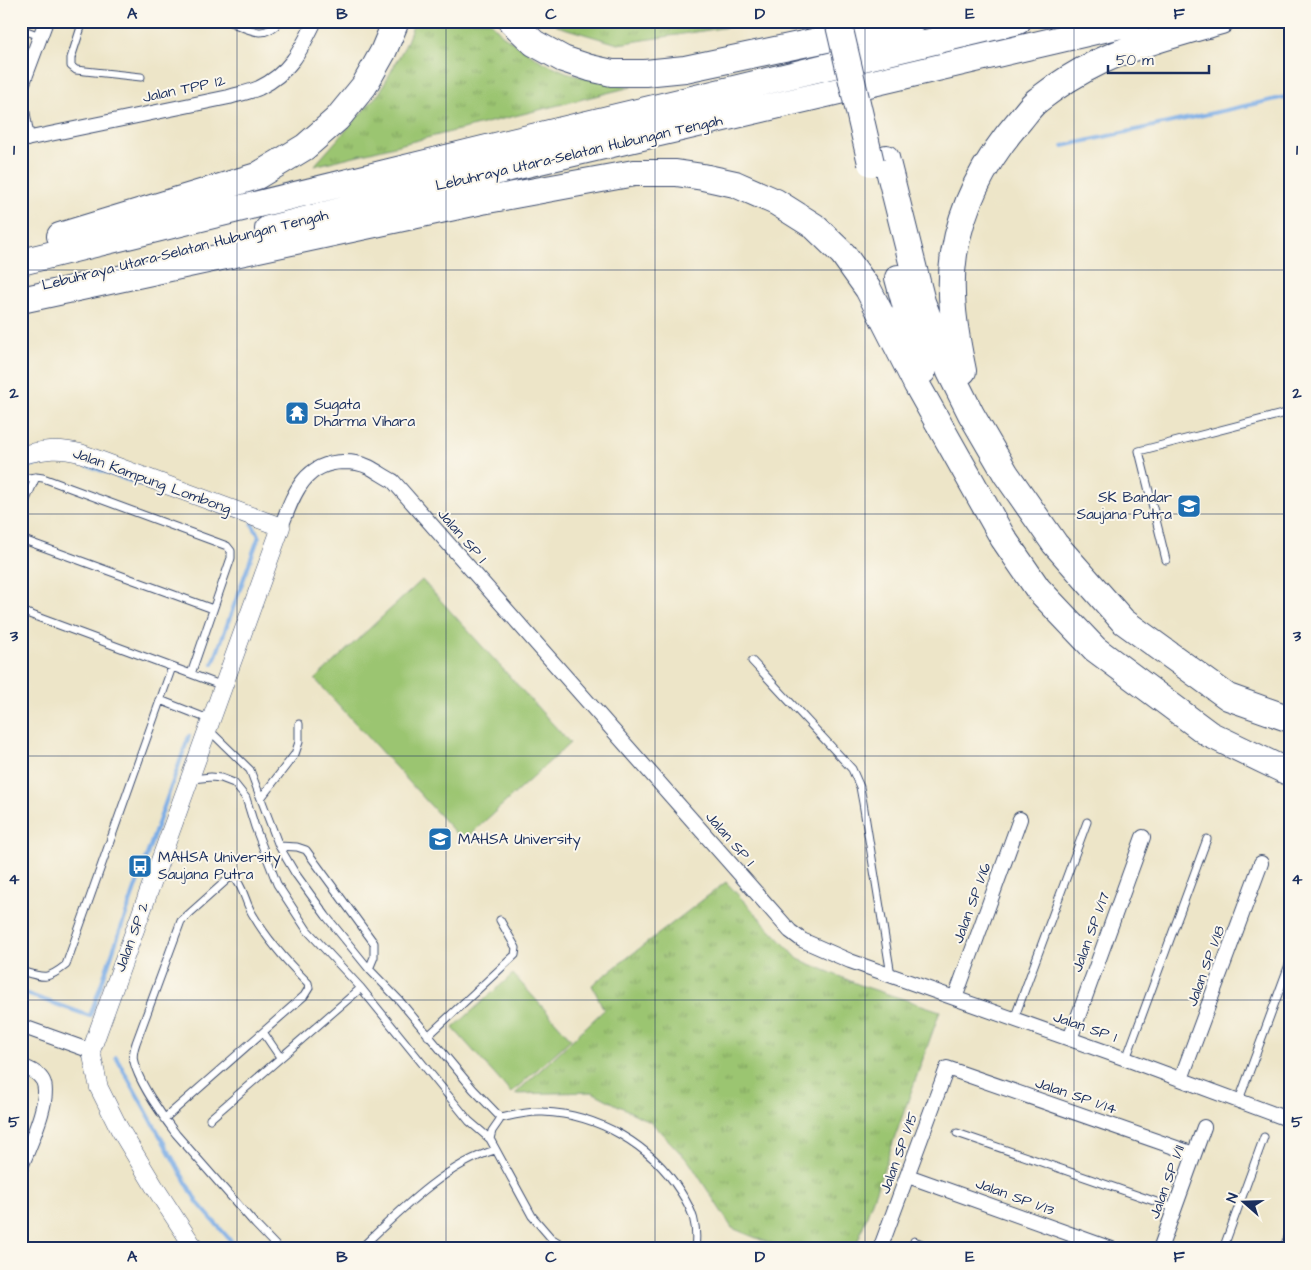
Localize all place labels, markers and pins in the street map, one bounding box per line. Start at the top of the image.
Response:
place label: Sugata Dharma Vihara [314,394,415,432]
temple icon: Sugata Dharma Vihara [284,400,310,426]
place label: SK Bandar Saujana Putra [1077,487,1172,525]
school or university icon: SK Bandar Saujana Putra [1176,493,1202,519]
school or university icon: MAHSA University [427,826,453,852]
place label: MAHSA University [458,829,581,851]
place label: MAHSA University Saujana Putra [158,847,281,885]
bus stop icon: MAHSA University Saujana Putra [127,853,153,879]

